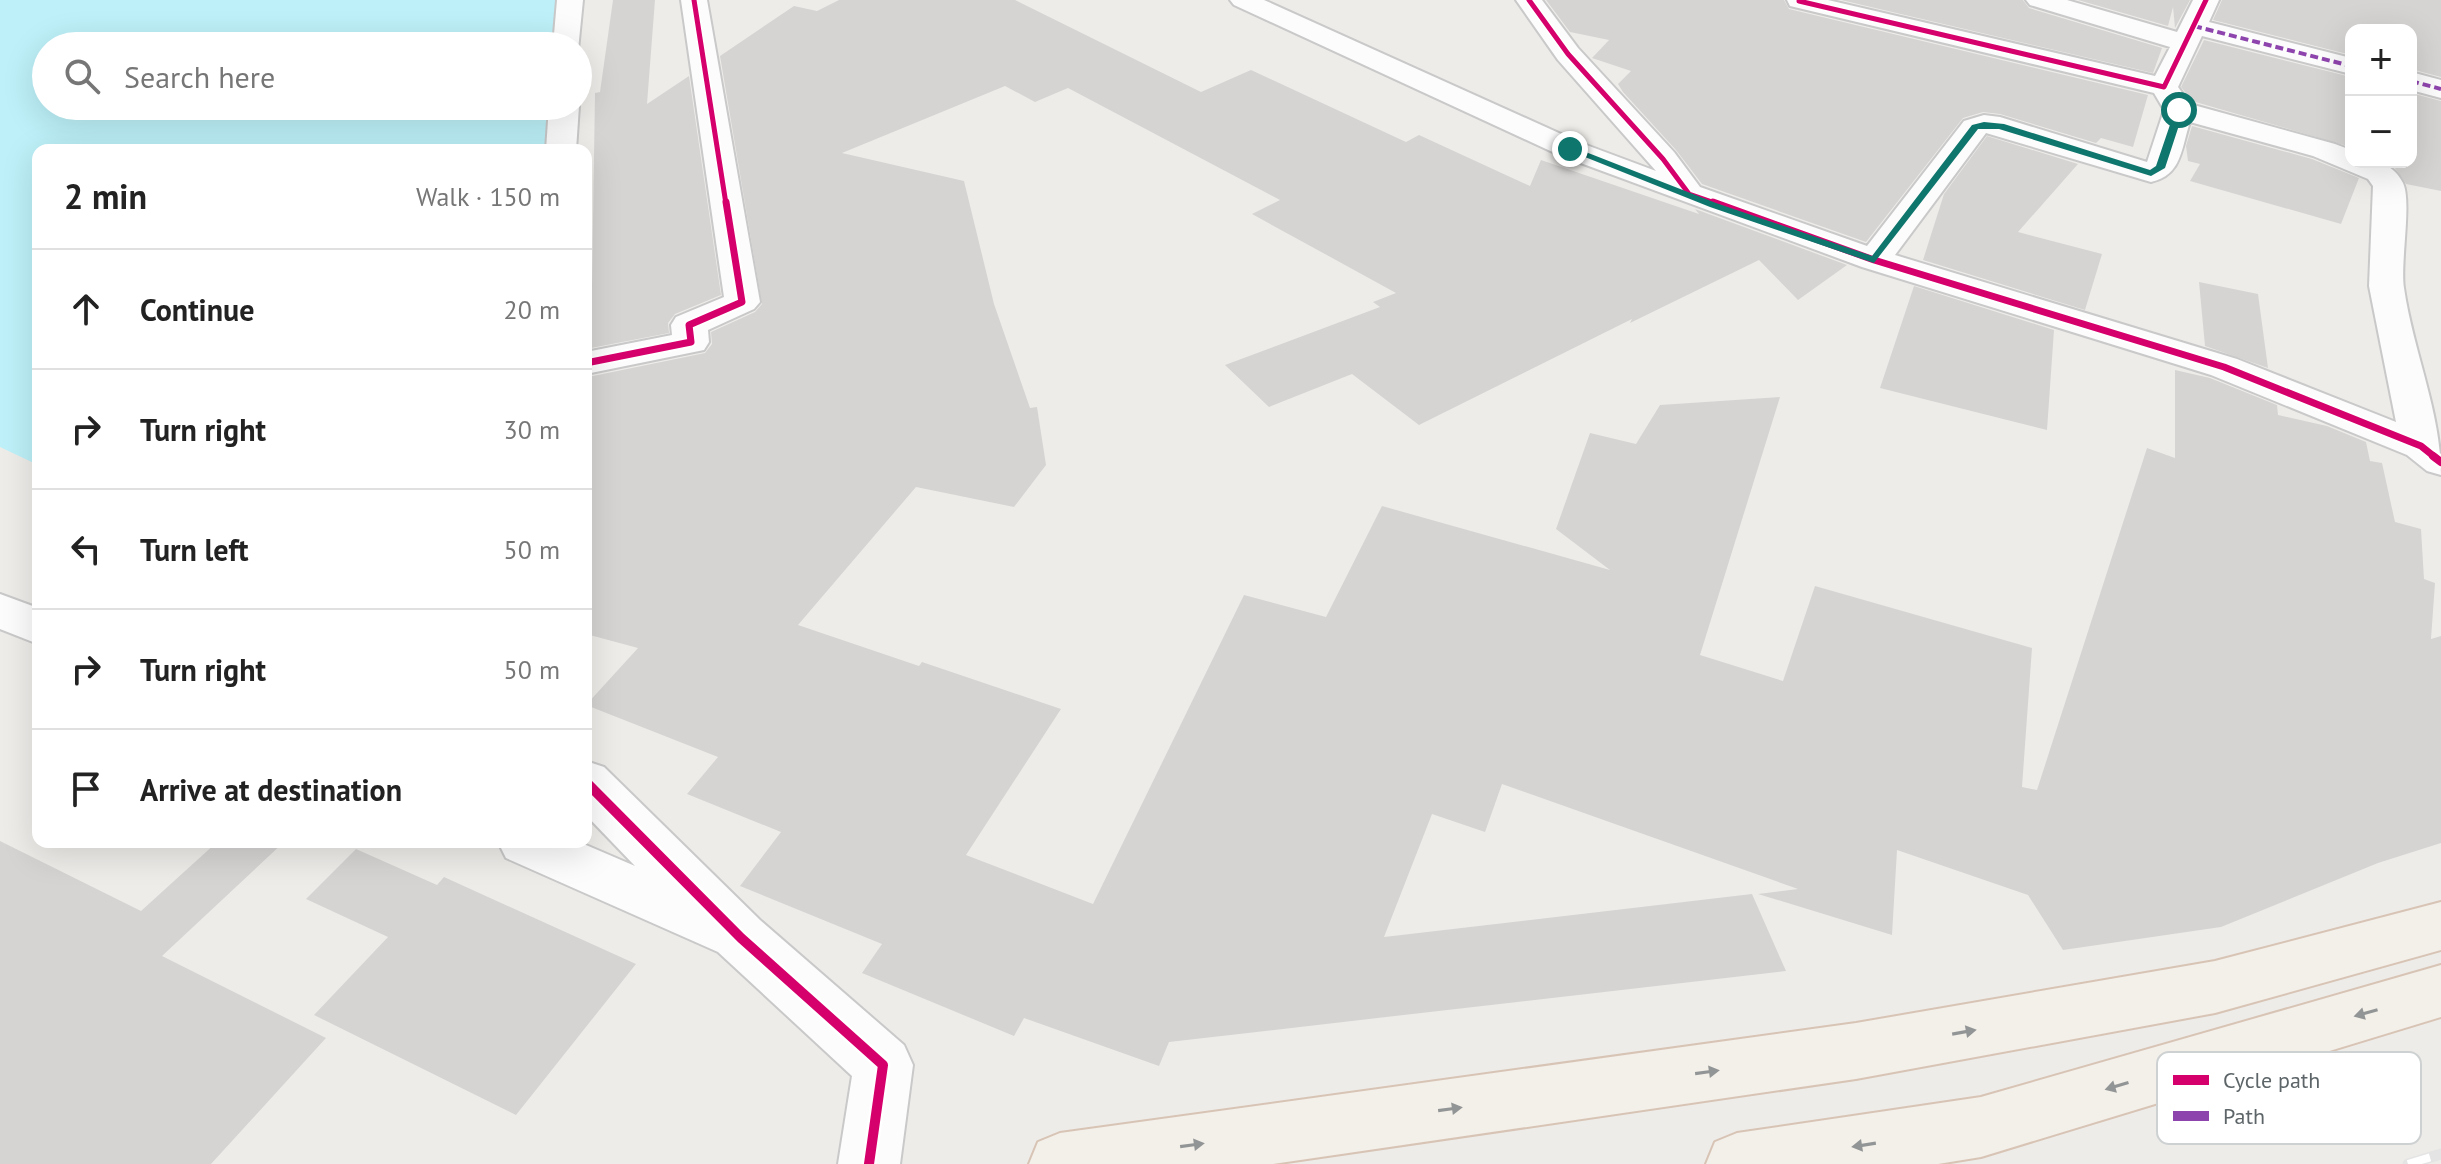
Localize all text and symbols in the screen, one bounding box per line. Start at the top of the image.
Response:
map controls [2345,24,2417,168]
button: + [2345,24,2417,96]
search box [32,32,592,120]
icon: search [60,54,104,98]
text: Search here [124,57,275,96]
route start [2161,92,2197,128]
button: − [2345,96,2417,168]
route end [1552,131,1588,167]
text: 2 min [64,174,147,218]
text: Walk · 150 m [416,180,560,213]
icon: ahead [64,287,108,331]
text: Continue [140,290,254,329]
text: 20 m [504,293,560,326]
icon: right [64,407,108,451]
text: Turn right [140,410,266,449]
text: 30 m [504,413,560,446]
icon: left [64,527,108,571]
text: Turn left [140,530,248,569]
text: 50 m [504,533,560,566]
icon: right [64,647,108,691]
text: Turn right [140,650,266,689]
text: 50 m [504,653,560,686]
icon: arrive [64,767,108,811]
text: Arrive at destination [140,770,402,809]
one-way arrow [2353,1007,2378,1019]
one-way arrow [1952,1026,1977,1038]
legend [2157,1052,2421,1144]
one-way arrow [1695,1065,1720,1078]
text: Cycle path [2223,1066,2320,1094]
one-way arrow [2104,1080,2128,1093]
one-way arrow [1438,1102,1463,1115]
text: Path [2223,1102,2265,1130]
one-way arrow [1180,1138,1205,1151]
one-way arrow [1851,1139,1876,1151]

